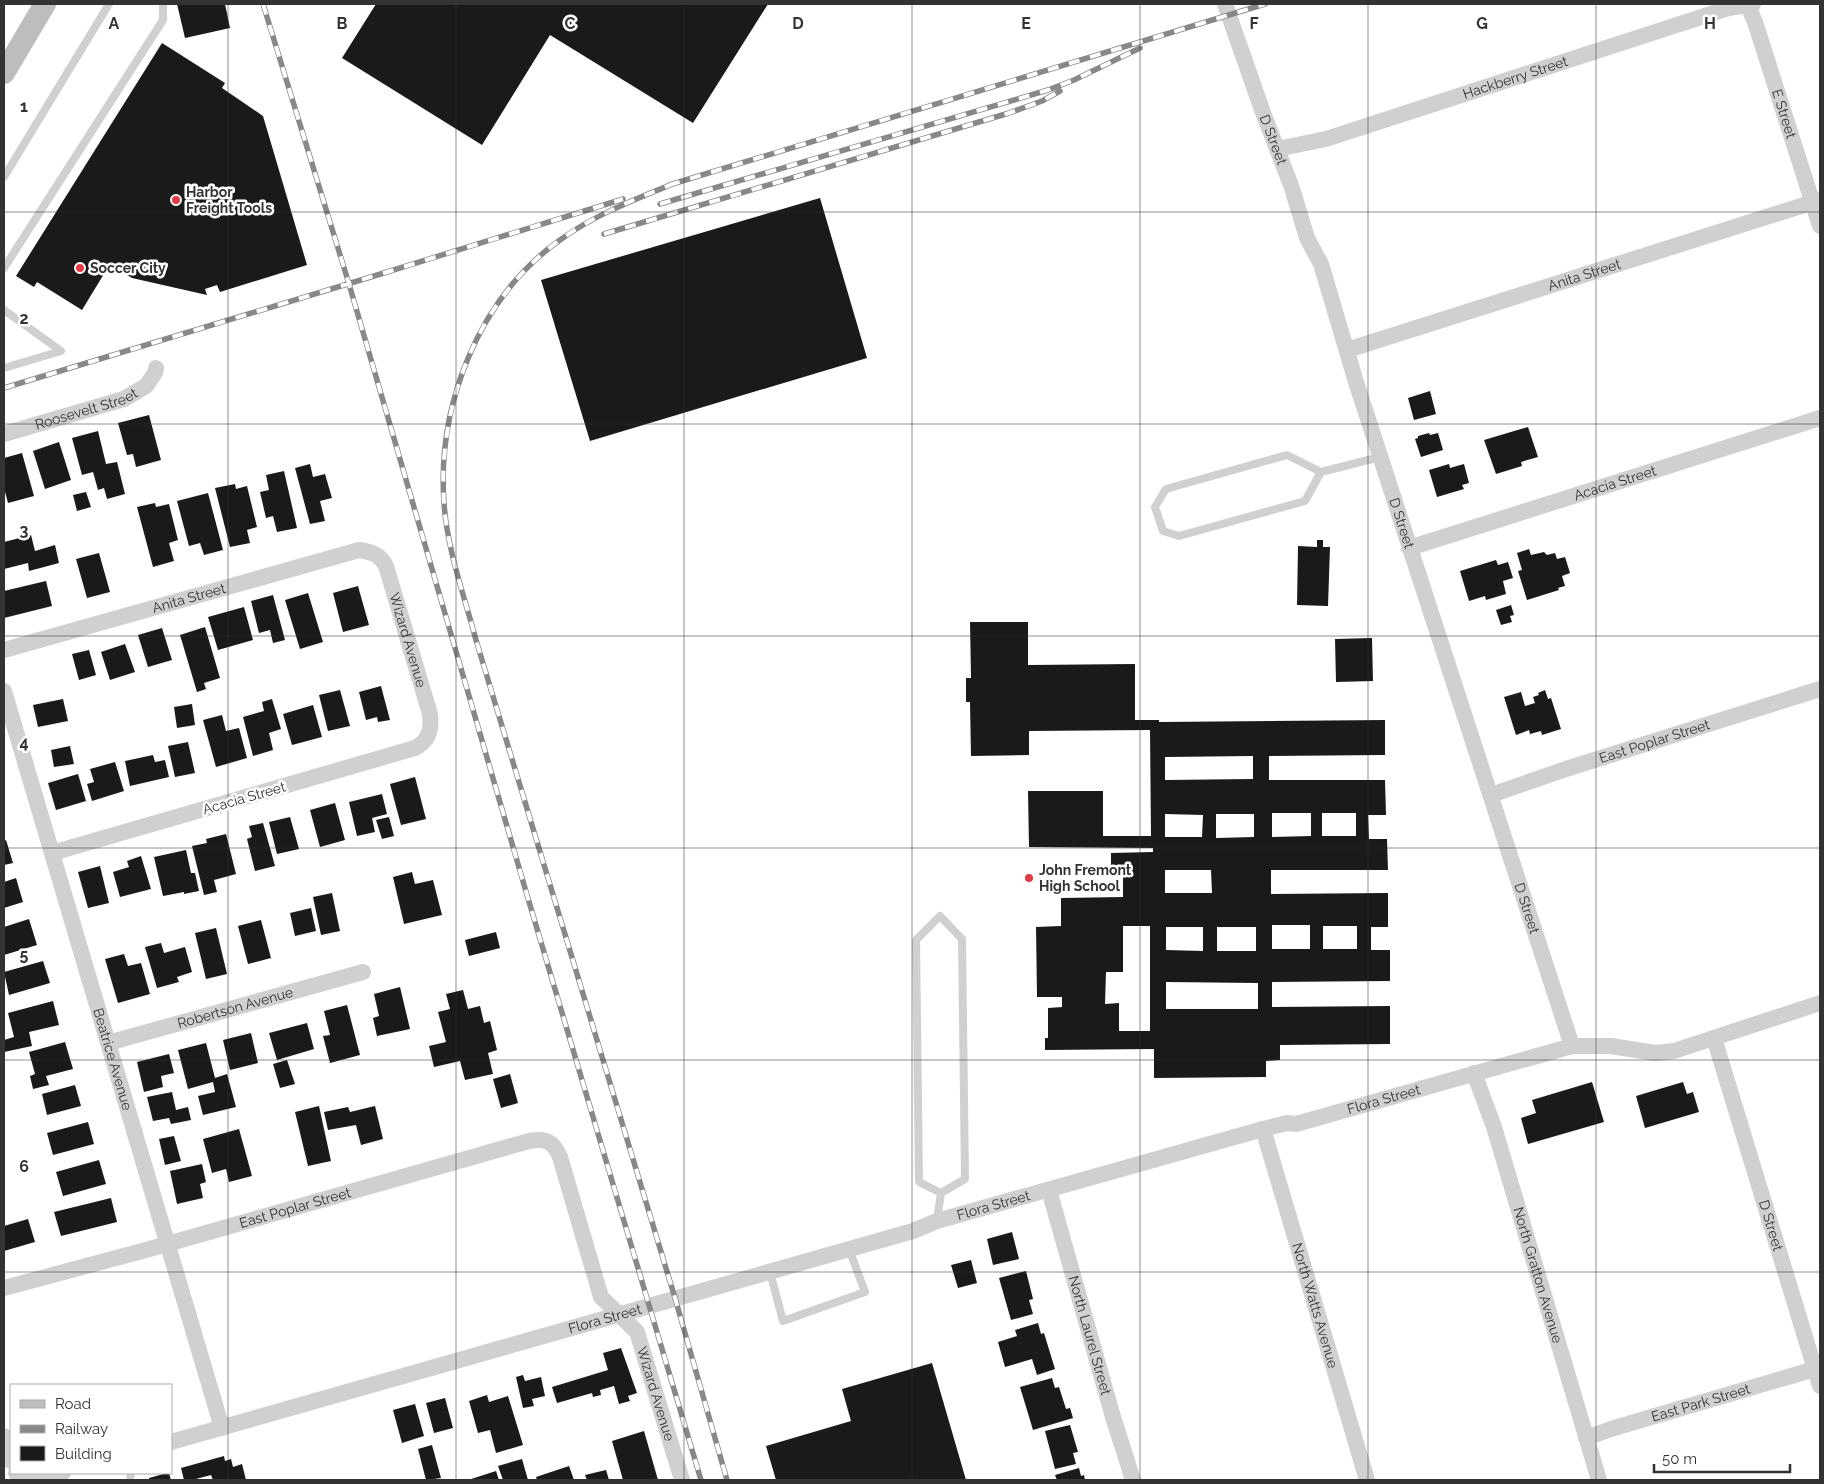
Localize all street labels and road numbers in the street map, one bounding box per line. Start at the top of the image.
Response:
street label: Hackberry Street [1461,53,1570,102]
street label: E Street [1769,87,1800,141]
street label: D Street [1257,112,1290,167]
street label: Anita Street [1546,256,1623,294]
street label: Roosevelt Street [33,385,141,433]
street label: Acacia Street [1572,462,1658,503]
street label: D Street [1386,496,1418,551]
street label: Anita Street [150,580,228,616]
street label: Wizard Avenue [386,591,430,689]
street label: East Poplar Street [1597,716,1712,766]
street label: Acacia Street [201,778,288,817]
street label: D Street [1511,881,1543,936]
street label: Robertson Avenue [176,984,295,1031]
street label: Beatrice Avenue [90,1006,136,1112]
street label: Flora Street [1345,1081,1422,1117]
street label: East Poplar Street [237,1184,353,1231]
street label: Flora Street [955,1187,1032,1223]
street label: D Street [1756,1198,1786,1253]
street label: North Gratton Avenue [1510,1205,1566,1345]
street label: North Watts Avenue [1289,1241,1341,1370]
street label: North Laurel Street [1066,1274,1114,1397]
street label: Flora Street [566,1301,644,1337]
street label: Wizard Avenue [634,1345,678,1443]
street label: East Park Street [1649,1380,1752,1425]

